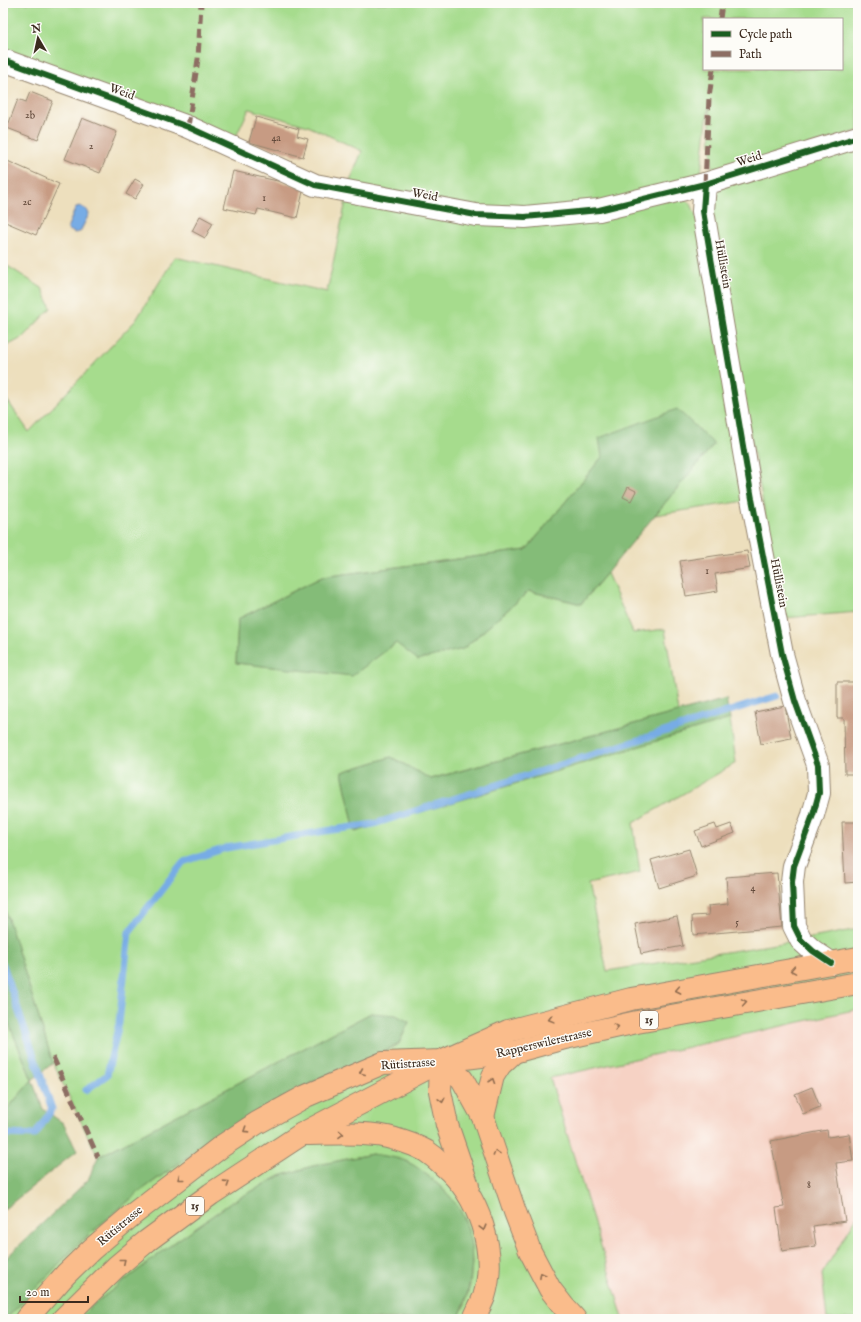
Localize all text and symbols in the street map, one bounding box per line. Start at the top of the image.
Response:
north arrow [18,18,58,58]
legend [703,18,843,70]
text: N [30,21,43,37]
text: Cycle path [739,27,793,43]
text: Path [739,47,762,62]
street label: Weid [107,81,137,104]
house number: 2b [25,109,35,122]
house number: 4a [271,132,281,145]
house number: 2 [89,140,94,153]
street label: Weid [734,148,764,170]
street label: Weid [411,185,440,205]
house number: 1 [262,192,266,205]
house number: 2c [23,196,31,209]
street label: Hüllistein [711,238,735,290]
street label: Hüllistein [767,557,791,609]
house number: 1 [705,565,709,578]
house number: 4 [751,882,756,895]
house number: 5 [735,916,739,929]
one-way arrow [790,965,796,974]
one-way arrow [675,985,681,994]
one-way arrow [741,998,747,1007]
road number: 15 [640,1011,658,1029]
one-way arrow [548,1014,555,1023]
one-way arrow [613,1023,619,1031]
street label: Rapperswilerstrasse [495,1025,594,1062]
street label: Rütistrasse [380,1055,436,1073]
one-way arrow [358,1068,365,1076]
one-way arrow [487,1077,496,1084]
one-way arrow [437,1097,446,1103]
one-way arrow [243,1125,250,1132]
one-way arrow [338,1130,344,1138]
one-way arrow [493,1150,501,1157]
one-way arrow [177,1173,184,1180]
house number: 8 [807,1179,811,1192]
one-way arrow [223,1180,230,1187]
road number: 15 [186,1197,204,1215]
street label: Rütistrasse [94,1202,146,1249]
one-way arrow [478,1225,486,1231]
one-way arrow [119,1258,126,1265]
one-way arrow [539,1272,547,1279]
scale bar [20,1278,88,1304]
text: 20 m [26,1285,49,1300]

